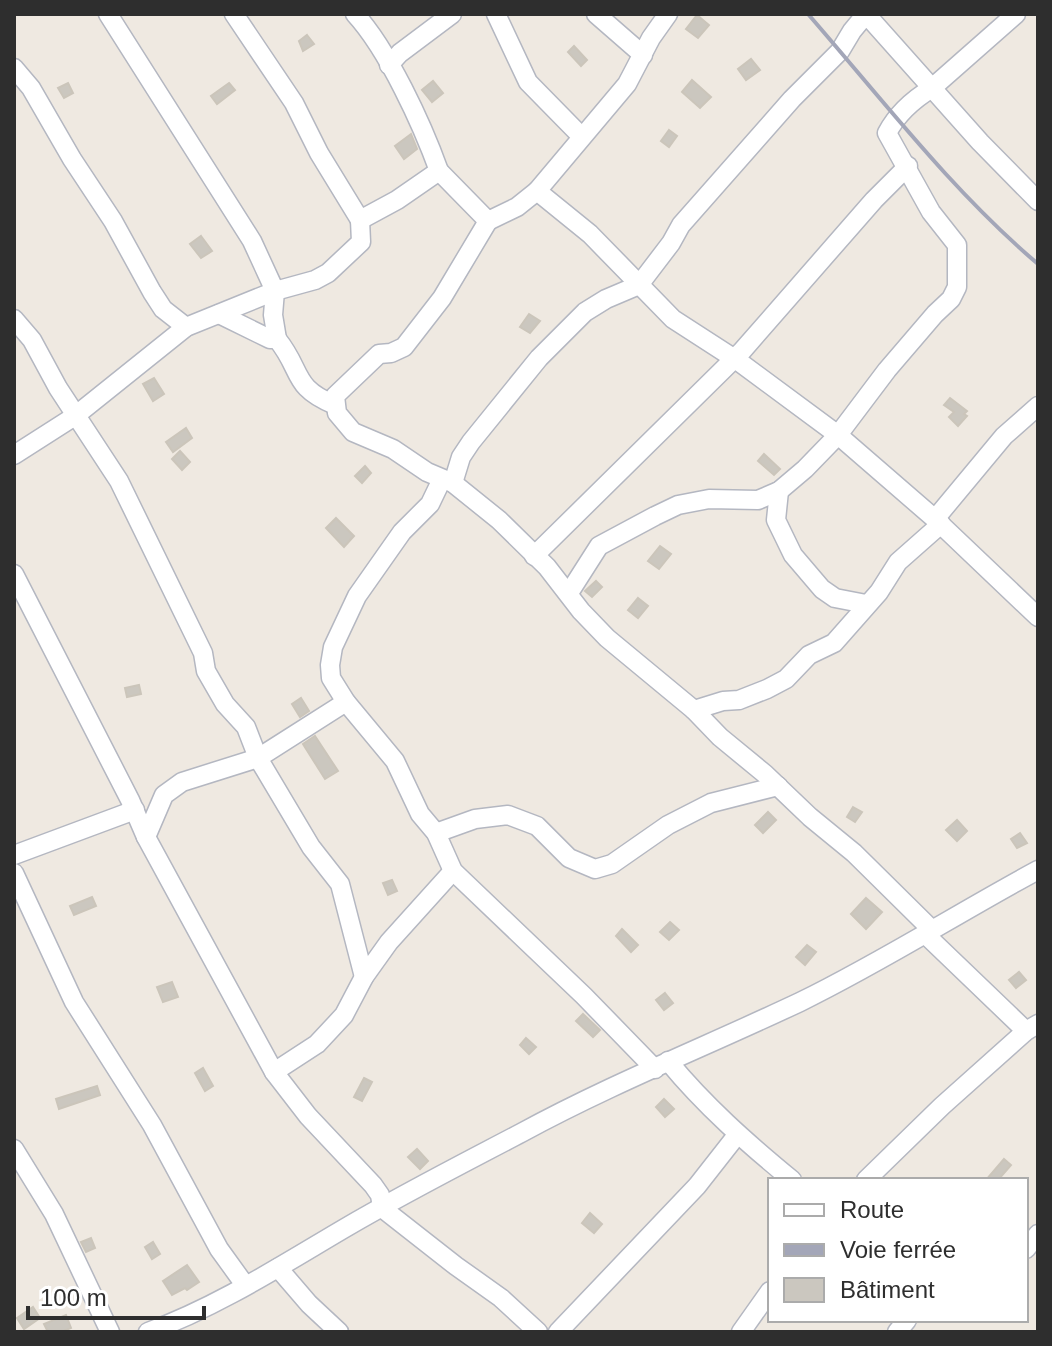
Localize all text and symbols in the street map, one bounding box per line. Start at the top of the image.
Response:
legend [768,1178,1028,1322]
text: Route [840,1196,904,1223]
text: Voie ferrée [840,1236,956,1263]
scale bar [28,1270,204,1320]
text: Bâtiment [840,1276,935,1303]
text: 100 m [40,1284,107,1311]

